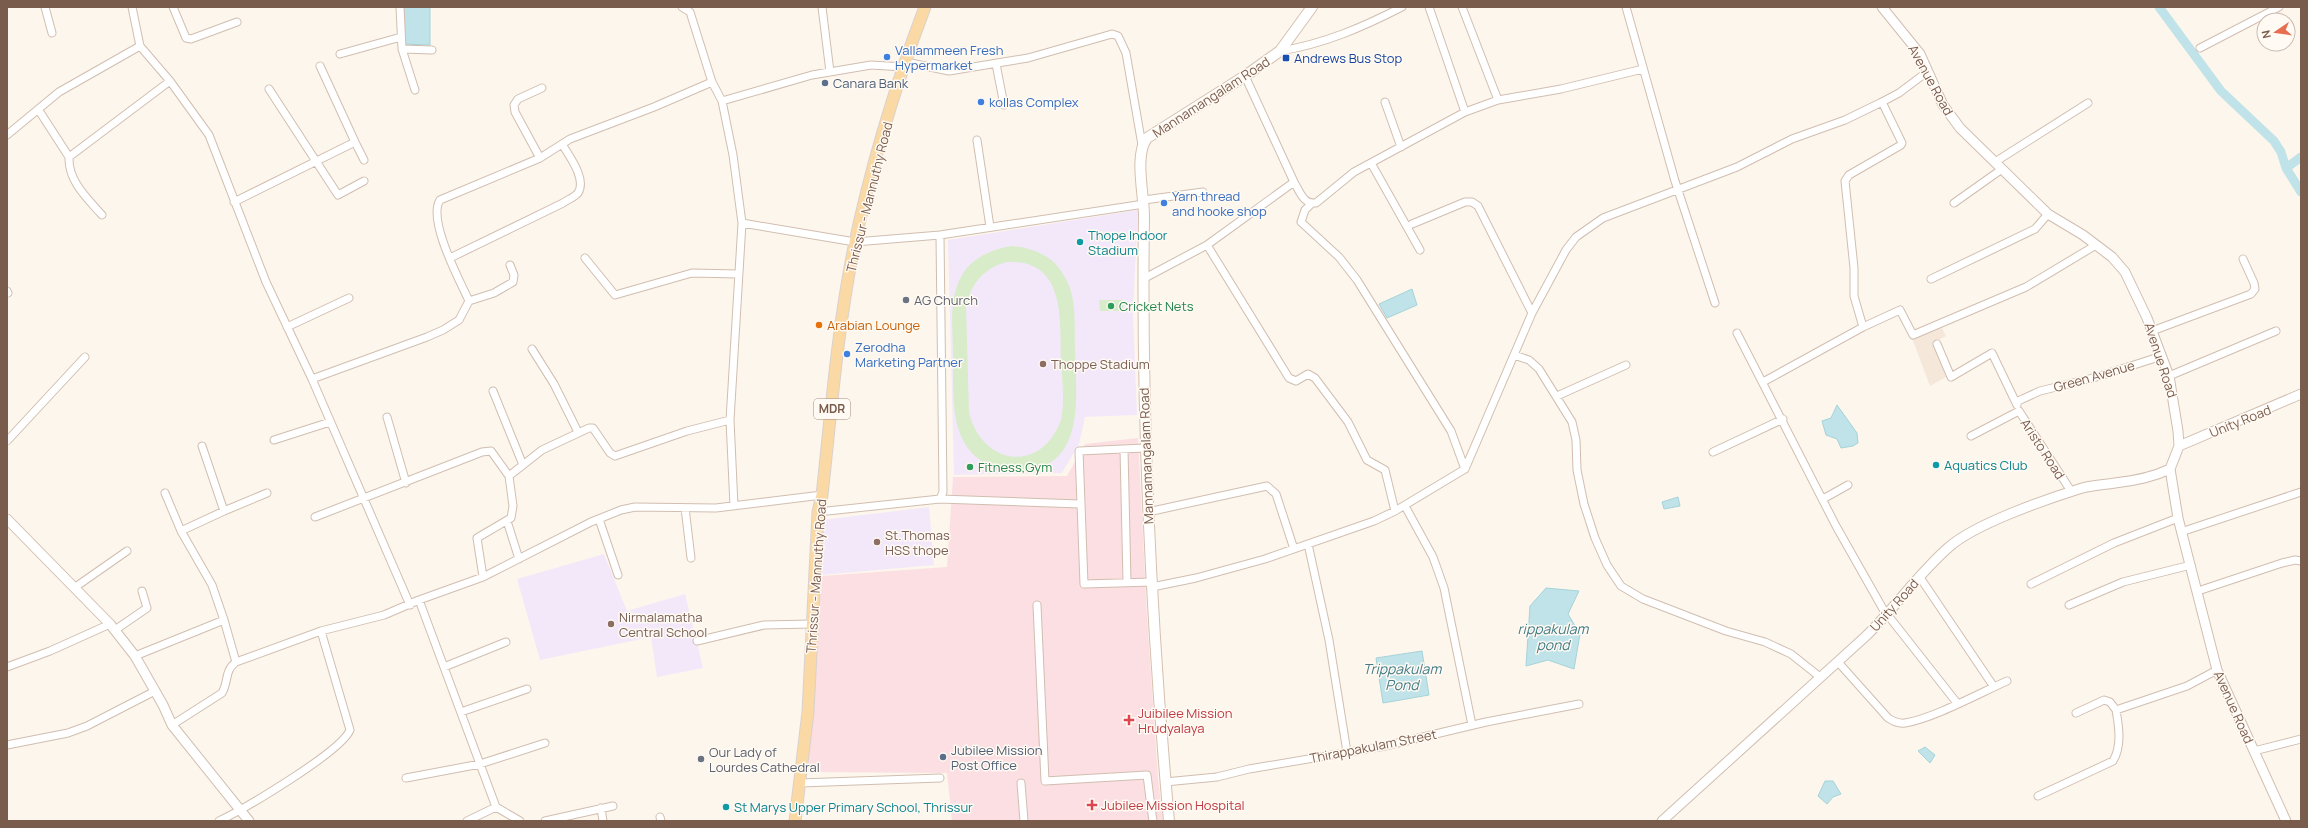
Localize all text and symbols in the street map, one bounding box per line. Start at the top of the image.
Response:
north arrow [2256,12,2296,52]
text: N [2258,29,2274,40]
place label: Vallammeen Fresh Hypermarket [895,41,1003,74]
street label: Avenue Road [1904,42,1958,118]
place label: Andrews Bus Stop [1294,49,1402,67]
marker: Vallammeen Fresh Hypermarket [882,52,892,62]
street label: Mannamangalam Road [1149,52,1273,142]
marker: Andrews Bus Stop [1281,53,1291,63]
place label: Canara Bank [833,74,909,92]
marker: Canara Bank [820,78,830,88]
place label: kollas Complex [989,93,1079,111]
marker: kollas Complex [976,97,986,107]
street label: Thrissur - Mannuthy Road [842,120,896,274]
place label: Yarn thread and hooke shop [1172,187,1267,220]
marker: Yarn thread and hooke shop [1159,198,1169,208]
place label: Thope Indoor Stadium [1088,226,1168,259]
marker: Thope Indoor Stadium [1075,237,1085,247]
place label: AG Church [914,291,978,309]
marker: AG Church [901,295,911,305]
place label: Cricket Nets [1119,297,1194,315]
marker: Cricket Nets [1106,301,1116,311]
place label: Arabian Lounge [827,316,921,334]
marker: Arabian Lounge [814,320,824,330]
street label: Avenue Road [2140,320,2182,400]
place label: Zerodha Marketing Partner [855,338,963,371]
marker: Zerodha Marketing Partner [842,349,852,359]
place label: Thoppe Stadium [1051,355,1150,373]
street label: Green Avenue [2051,356,2137,396]
marker: Thoppe Stadium [1038,359,1048,369]
street label: Mannamangalam Road [1135,388,1157,524]
road number: MDR [814,399,850,419]
street label: Unity Road [2206,400,2274,442]
street label: Aristo Road [2017,415,2069,483]
place label: Aquatics Club [1944,456,2028,474]
place label: Fitness,Gym [978,458,1052,476]
marker: Aquatics Club [1931,460,1941,470]
marker: Fitness,Gym [965,462,975,472]
street label: Thrissur - Mannuthy Road [802,498,830,654]
place label: St.Thomas HSS thope [885,526,950,559]
marker: St.Thomas HSS thope [872,537,882,547]
street label: Unity Road [1866,575,1922,635]
place label: Nirmalamatha Central School [619,608,707,641]
marker: Nirmalamatha Central School [606,619,616,629]
water label: rippakulam pond [1518,619,1590,654]
water label: Trippakulam Pond [1363,659,1442,694]
street label: Avenue Road [2210,668,2258,746]
place label: Juibilee Mission Hrudyalaya [1138,704,1232,737]
marker: Juibilee Mission Hrudyalaya [1123,714,1135,726]
street label: Thirappakulam Street [1308,725,1438,767]
place label: Jubilee Mission Post Office [951,741,1042,774]
place label: Our Lady of Lourdes Cathedral [709,743,820,776]
marker: Jubilee Mission Post Office [938,752,948,762]
marker: Our Lady of Lourdes Cathedral [696,754,706,764]
place label: Jubilee Mission Hospital [1101,796,1245,814]
place label: St Marys Upper Primary School, Thrissur [734,798,973,816]
marker: Jubilee Mission Hospital [1086,799,1098,811]
marker: St Marys Upper Primary School, Thrissur [721,802,731,812]

